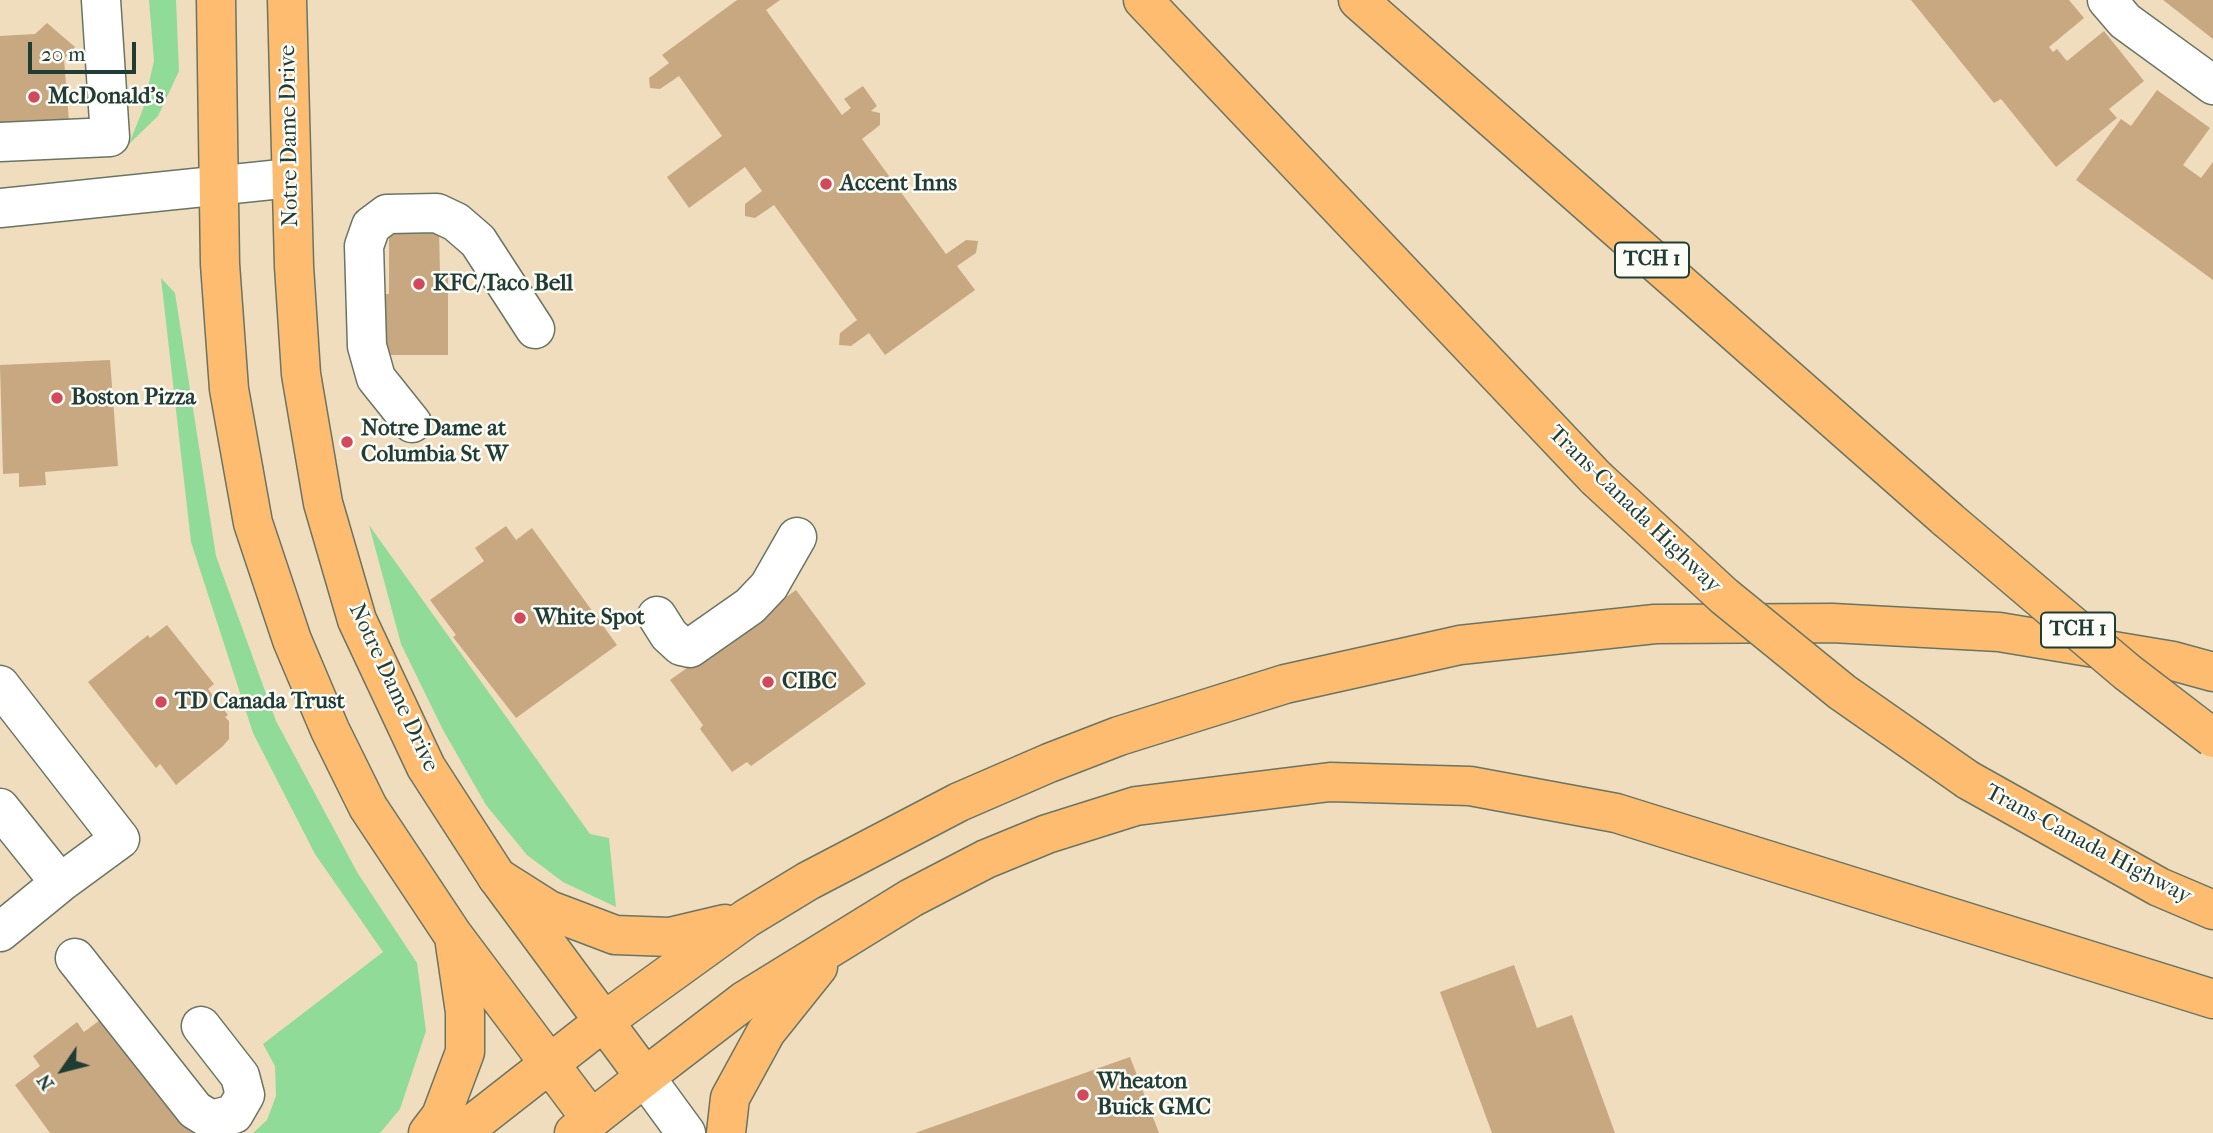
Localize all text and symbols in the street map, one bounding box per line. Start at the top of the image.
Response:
scale bar [32,28,140,72]
text: 20 m [41,42,85,66]
street label: Notre Dame Drive [275,45,305,227]
place label: McDonald's [48,83,164,111]
marker: McDonald's [26,89,42,105]
place label: Accent Inns [840,170,957,198]
marker: Accent Inns [818,176,834,192]
road number: TCH 1 [1615,243,1689,278]
place label: KFC/Taco Bell [433,270,573,298]
marker: KFC/Taco Bell [411,276,427,292]
place label: Boston Pizza [71,384,196,412]
marker: Boston Pizza [49,390,65,406]
place label: Notre Dame at Columbia St W [361,415,508,469]
street label: Trans-Canada Highway [1542,420,1726,600]
marker: Notre Dame at Columbia St W [339,434,355,450]
street label: Notre Dame Drive [342,599,444,777]
place label: White Spot [534,604,645,632]
marker: White Spot [512,610,528,626]
road number: TCH 1 [2041,612,2115,648]
place label: CIBC [782,668,837,696]
marker: CIBC [760,674,776,690]
place label: TD Canada Trust [175,688,345,716]
marker: TD Canada Trust [153,694,169,710]
street label: Trans-Canada Highway [1980,779,2196,911]
north arrow [28,1035,98,1105]
place label: Wheaton Buick GMC [1097,1068,1211,1122]
text: N [33,1070,59,1094]
marker: Wheaton Buick GMC [1075,1087,1091,1103]

